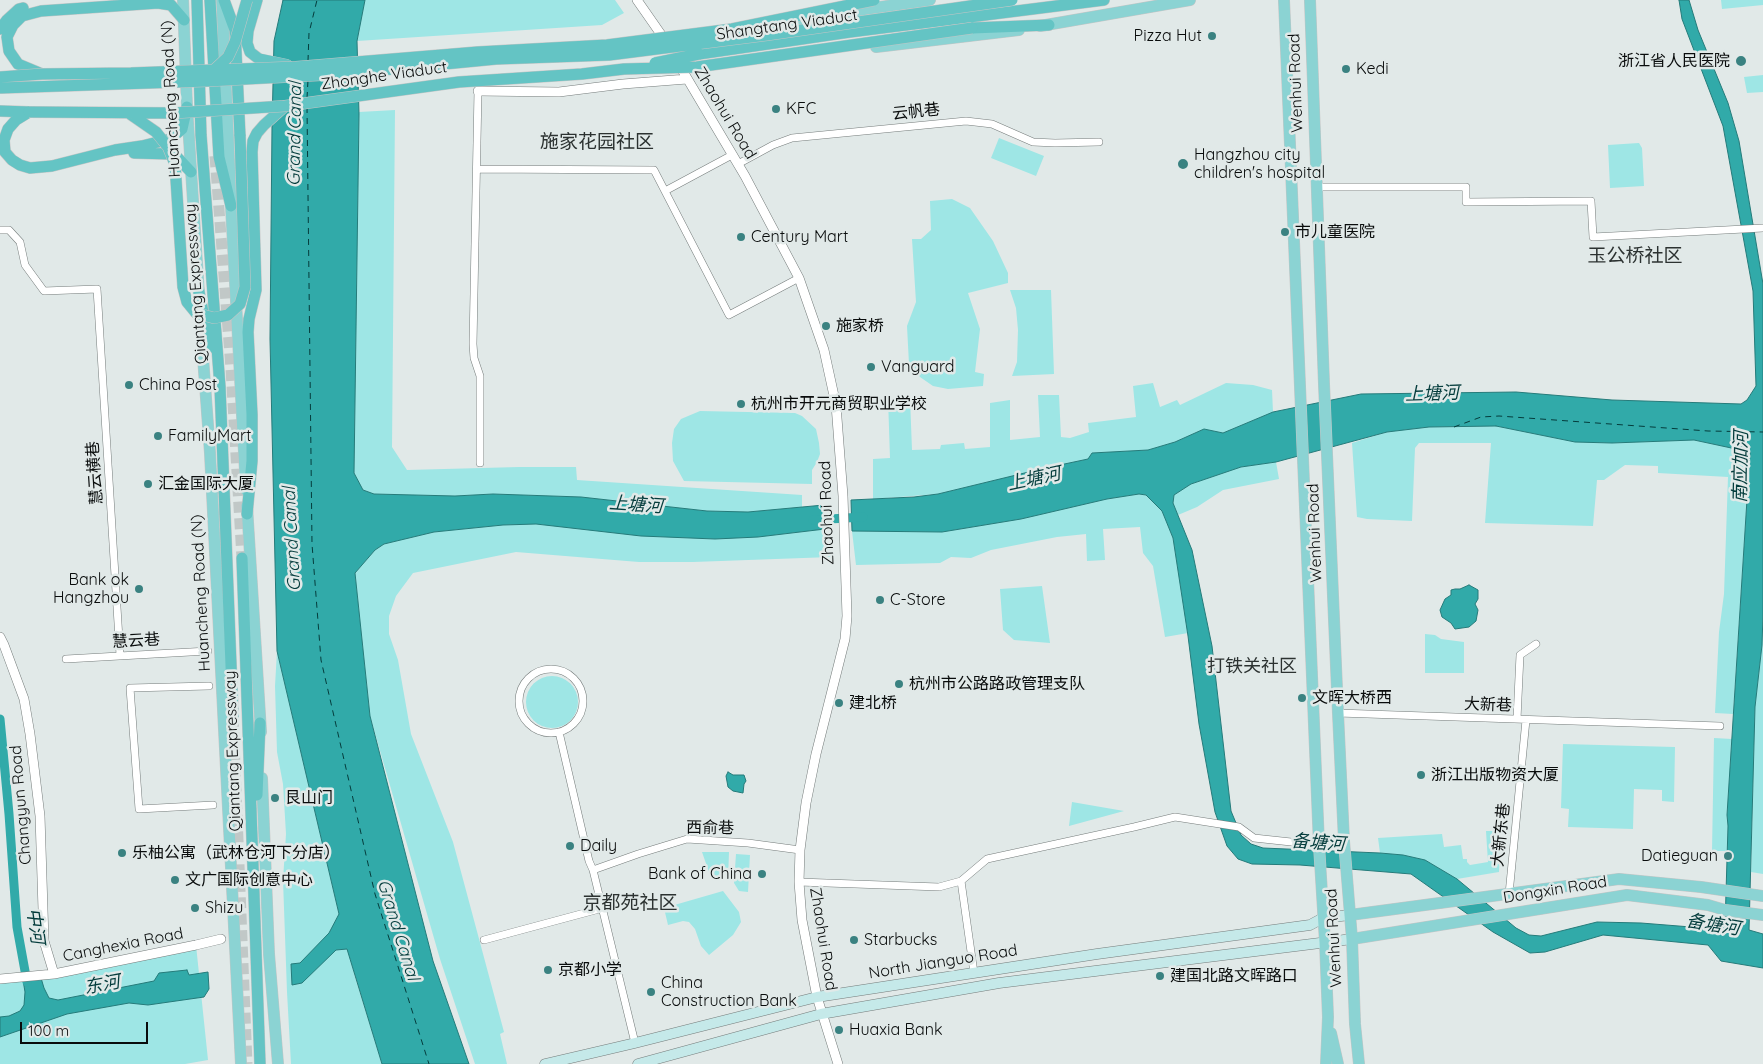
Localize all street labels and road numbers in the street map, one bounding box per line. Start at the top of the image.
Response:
street label: Shangtang Viaduct [715,6,859,44]
street label: Huancheng Road (N) [157,20,185,178]
street label: Wenhui Road [1285,33,1307,133]
street label: Zhonghe Viaduct [320,58,448,94]
street label: Zhaohui Road [690,63,760,163]
street label: 云帆巷 [891,100,941,124]
street label: Qiantang Expressway [181,203,211,365]
street label: 慧云横巷 [83,440,107,506]
street label: Zhaohui Road [816,460,838,566]
street label: Wenhui Road [1304,483,1326,583]
street label: Huancheng Road (N) [187,514,215,672]
street label: 慧云巷 [112,630,160,652]
street label: Qiantang Expressway [221,670,245,832]
street label: 大新巷 [1464,695,1512,715]
street label: Changyun Road [6,744,36,866]
street label: 大新东巷 [1488,802,1514,868]
street label: 西俞巷 [686,818,734,838]
street label: Dongxin Road [1502,872,1608,908]
street label: Zhaohui Road [805,886,841,992]
street label: Wenhui Road [1322,888,1346,988]
street label: Canghexia Road [61,924,185,966]
street label: North Jianguo Road [867,941,1019,983]

